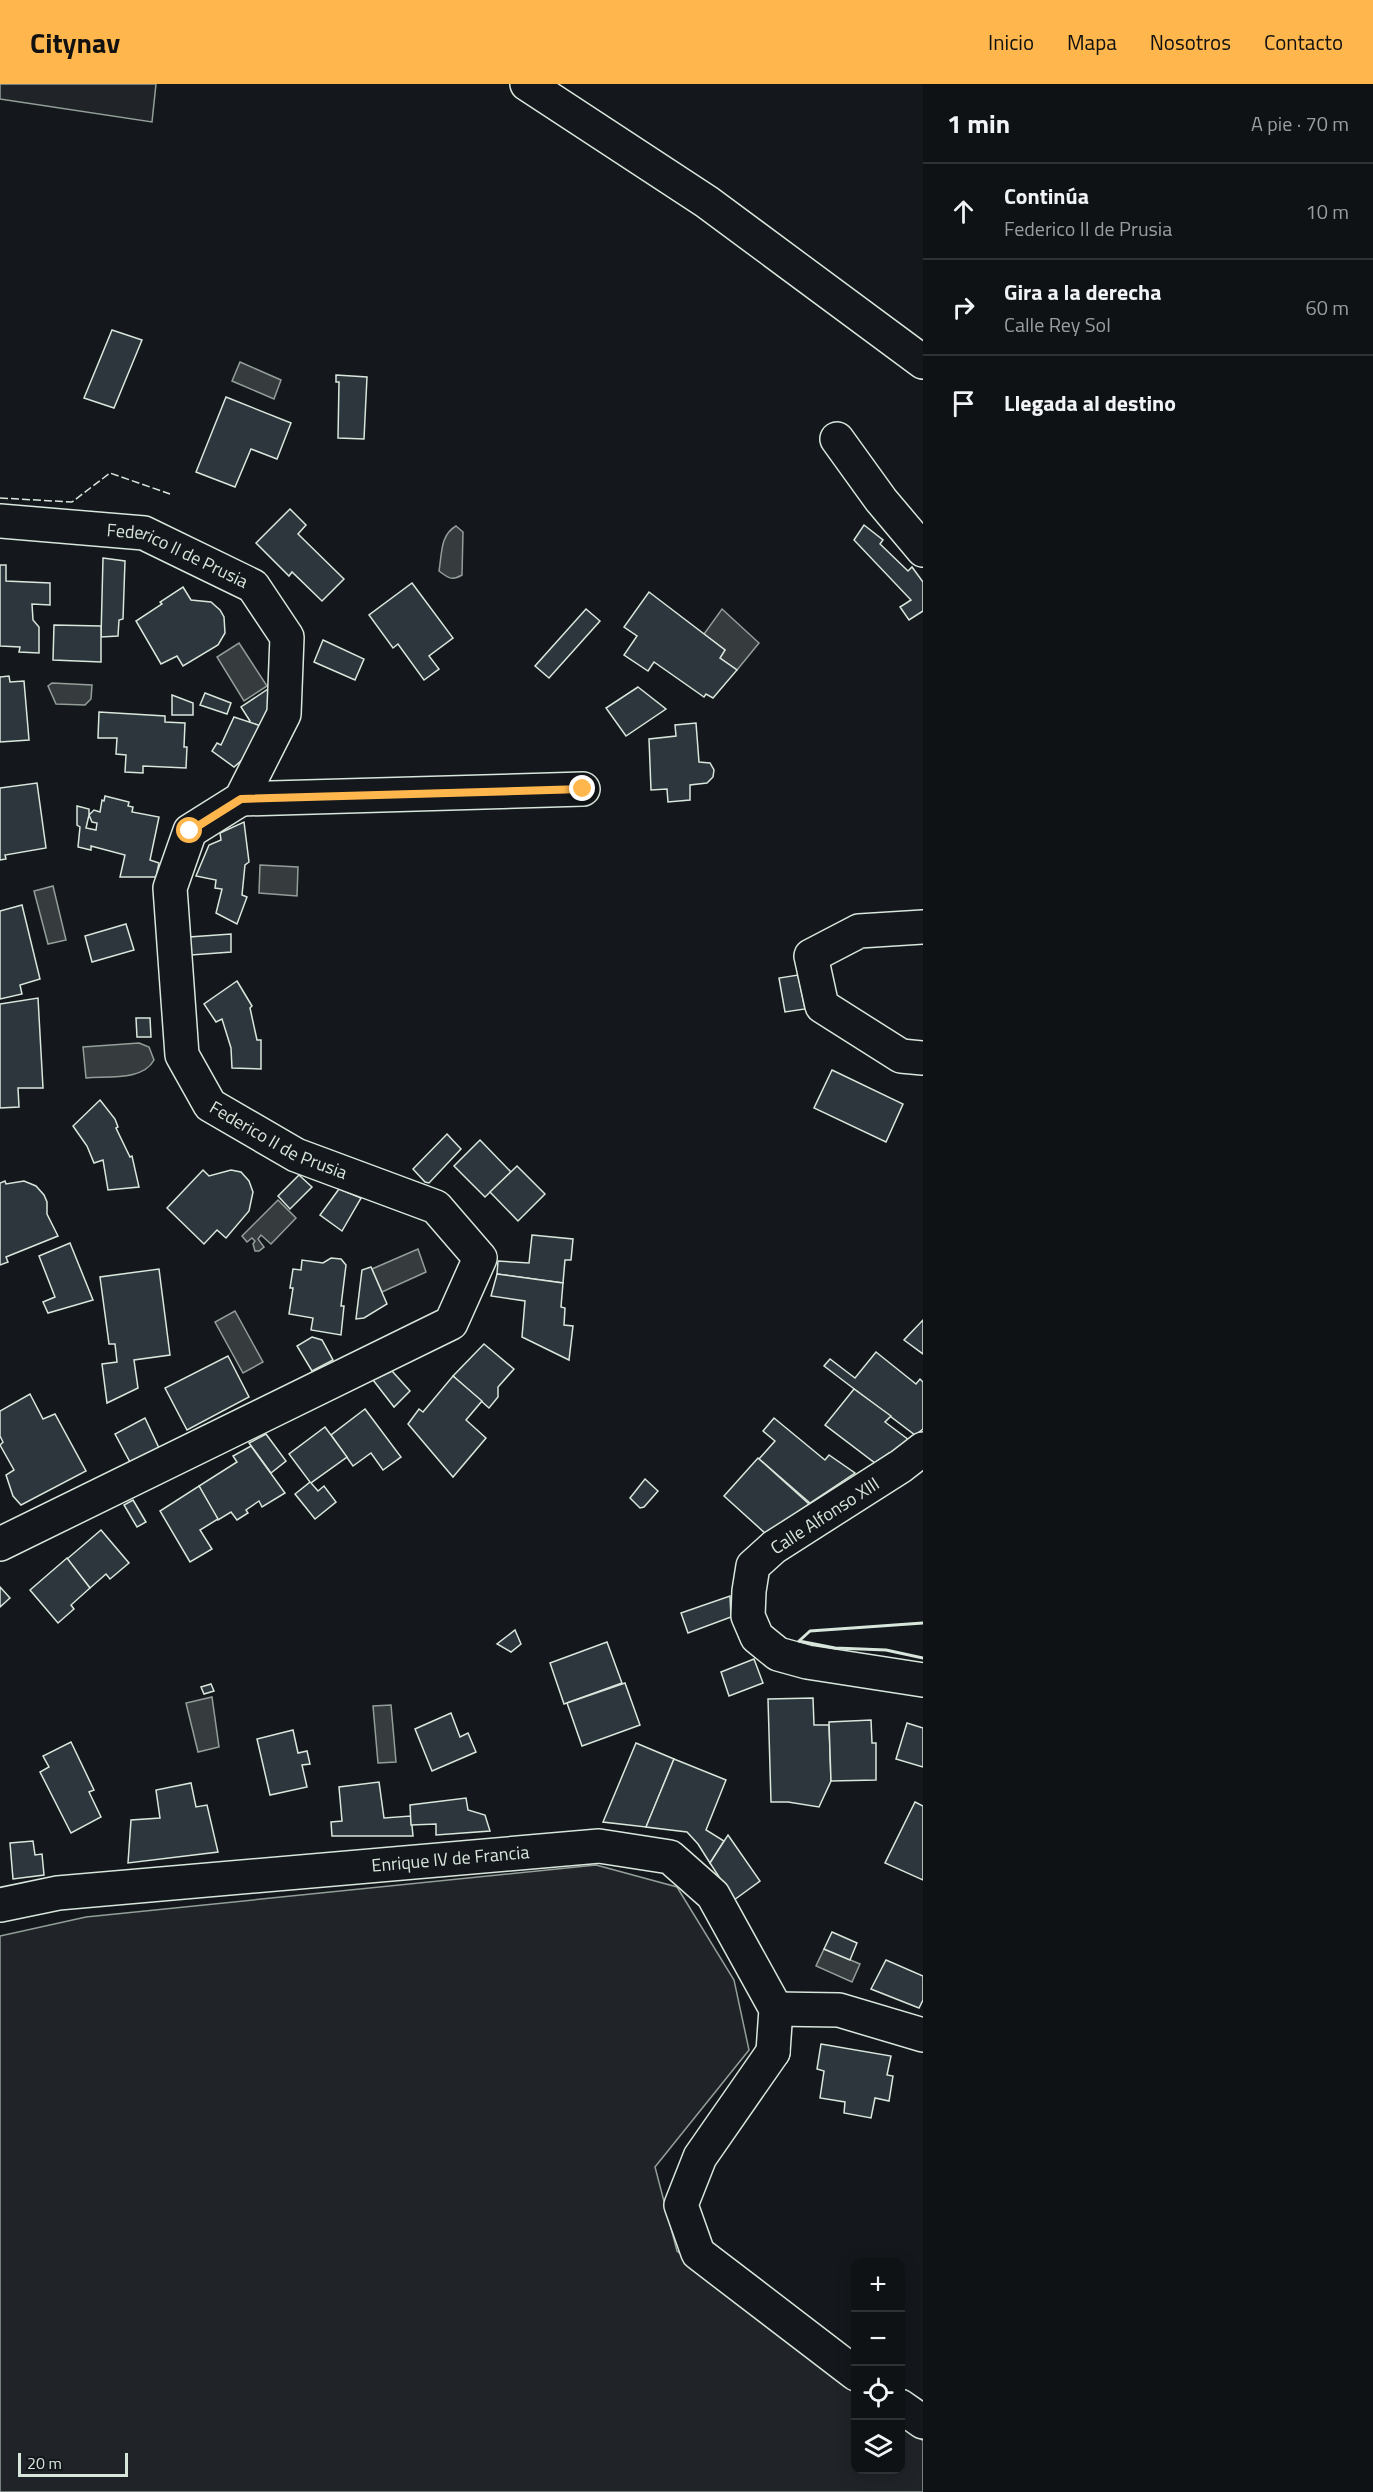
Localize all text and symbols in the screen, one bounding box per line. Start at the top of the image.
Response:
text: Citynav [30,21,120,64]
text: Inicio [988,26,1034,58]
text: Mapa [1067,26,1117,58]
text: Nosotros [1150,26,1231,58]
text: Contacto [1264,26,1343,58]
text: 1 min [947,104,1010,143]
text: A pie · 70 m [1251,108,1349,139]
text: Continúa [1004,179,1089,213]
icon: ahead [947,195,980,228]
text: 10 m [1305,196,1349,227]
text: Federico II de Prusia [1004,213,1172,244]
text: Gira a la derecha [1004,275,1161,309]
icon: right [947,291,980,324]
text: 60 m [1305,292,1349,323]
text: Calle Rey Sol [1004,309,1111,340]
text: Llegada al destino [1004,386,1176,420]
icon: arrive [947,387,980,420]
street label: Federico II de Prusia [106,516,253,595]
route end [569,775,595,801]
route start [176,817,202,843]
street label: Federico II de Prusia [205,1094,351,1186]
street label: Calle Alfonso XIII [765,1470,885,1561]
street label: Enrique IV de Francia [370,1838,530,1879]
map controls [851,2258,905,2474]
button: + [851,2258,905,2312]
button: − [851,2312,905,2366]
button: locate [851,2366,905,2420]
button: layers [851,2420,905,2474]
scale bar [18,2450,128,2478]
text: 20 m [27,2451,62,2475]

